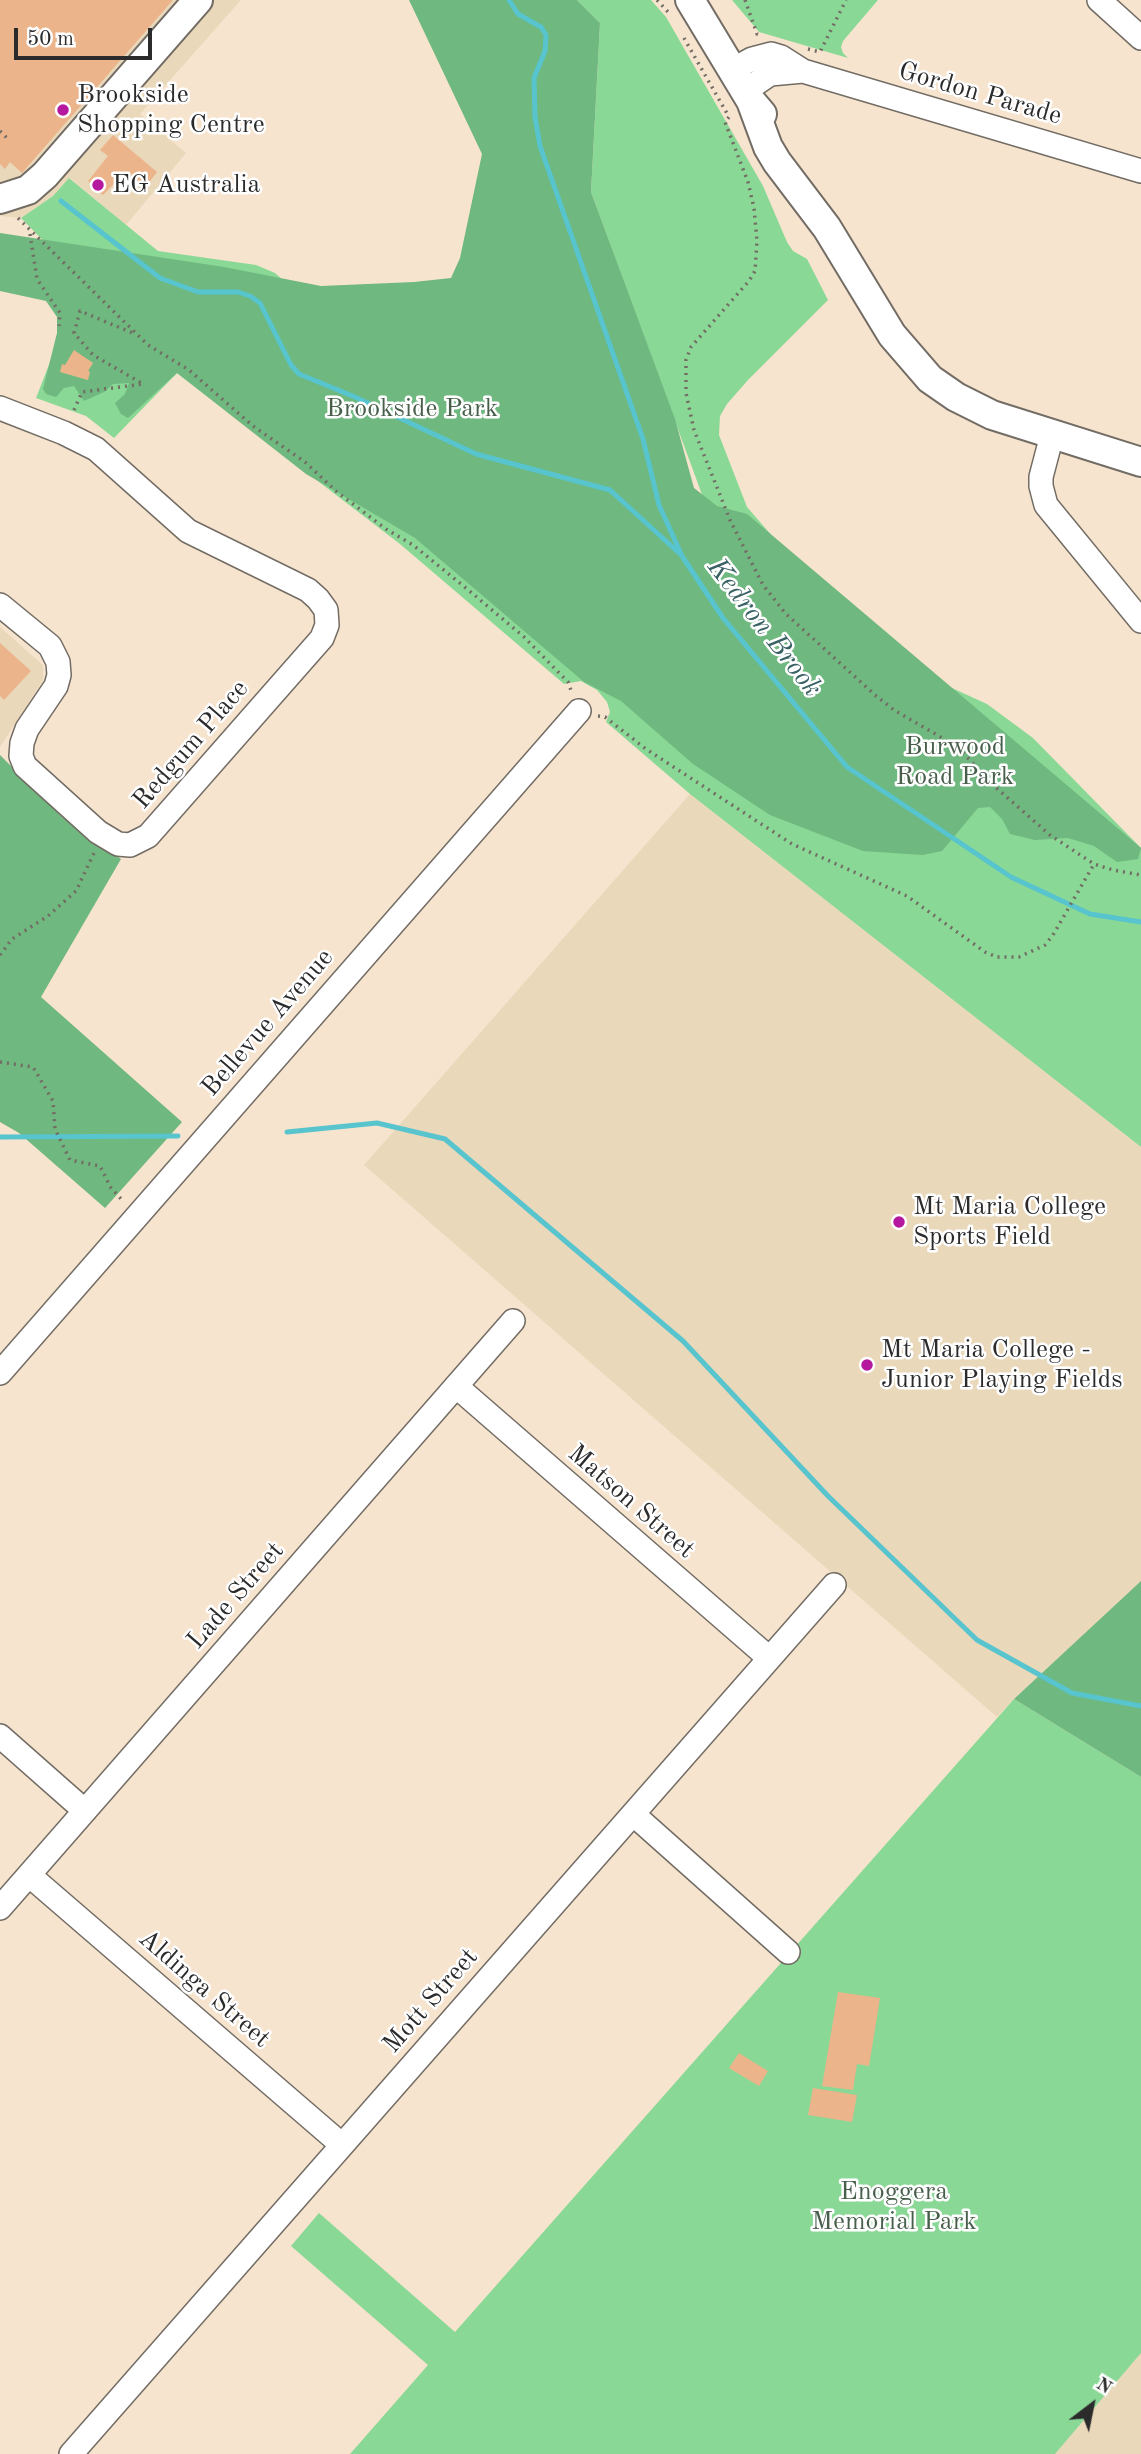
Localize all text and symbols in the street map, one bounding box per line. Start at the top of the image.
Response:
scale bar [18,14,156,58]
text: 50 m [27,29,74,50]
street label: Gordon Parade [895,56,1065,132]
place label: Brookside Shopping Centre [77,79,265,140]
marker: Brookside Shopping Centre [55,102,71,118]
place label: EG Australia [112,169,260,201]
marker: EG Australia [90,177,106,193]
park label: Brookside Park [326,393,498,425]
water label: Kedron Brook [699,552,829,704]
street label: Redgum Place [126,674,256,816]
park label: Burwood Road Park [896,731,1014,792]
street label: Bellevue Avenue [195,943,341,1103]
place label: Mt Maria College Sports Field [913,1191,1106,1252]
marker: Mt Maria College Sports Field [891,1214,907,1230]
place label: Mt Maria College - Junior Playing Fields [881,1334,1123,1396]
marker: Mt Maria College - Junior Playing Fields [859,1357,875,1373]
street label: Matson Street [561,1438,701,1566]
street label: Lade Street [181,1536,291,1656]
street label: Aldinga Street [132,1923,276,2055]
street label: Mott Street [377,1942,485,2060]
park label: Enoggera Memorial Park [811,2176,977,2238]
north arrow [1057,2370,1127,2440]
text: N [1092,2375,1115,2399]

